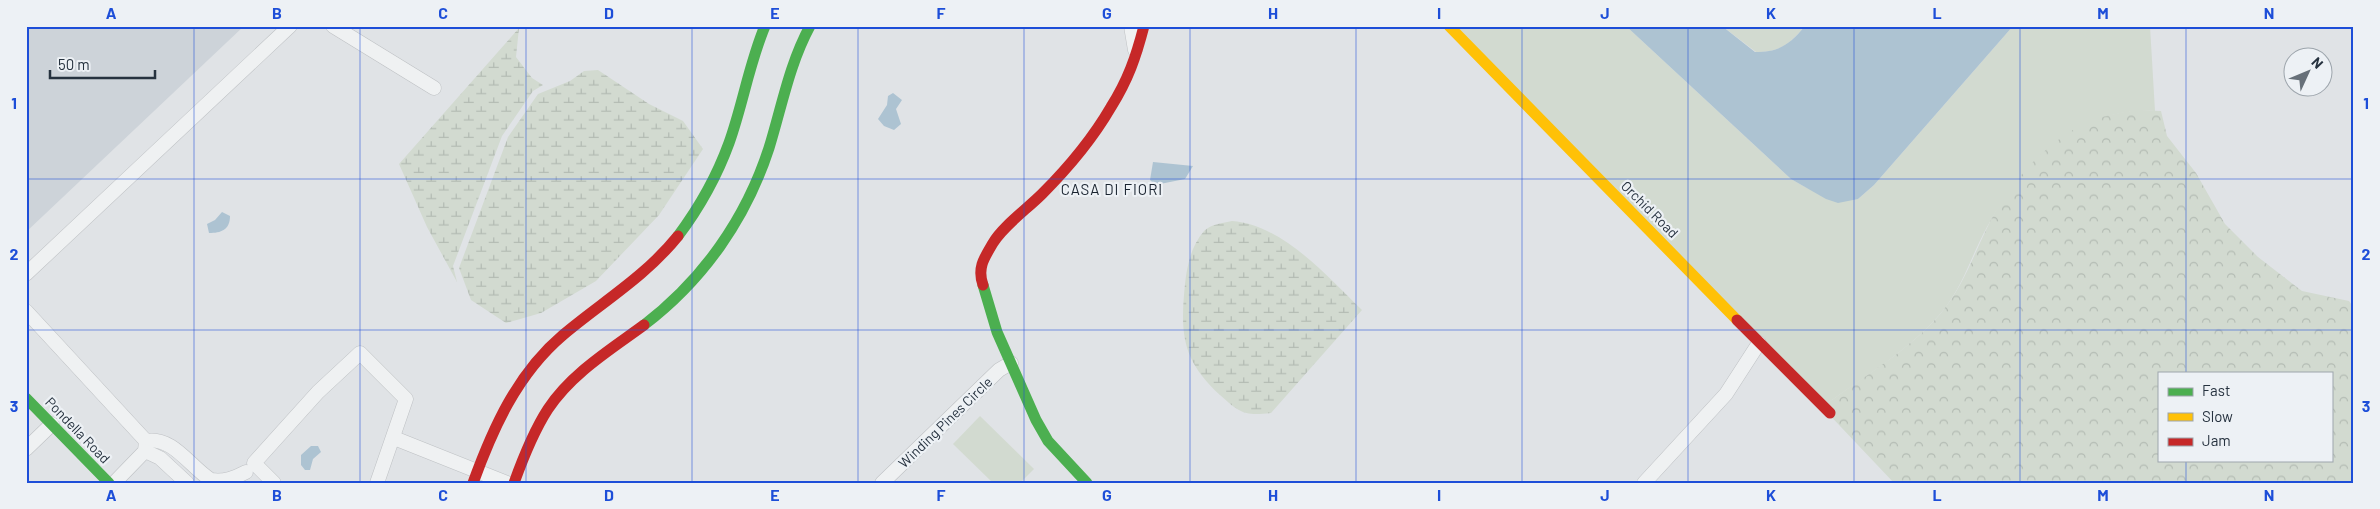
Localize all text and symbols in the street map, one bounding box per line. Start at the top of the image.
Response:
text: A [106,3,117,22]
text: B [272,3,282,22]
text: C [438,3,448,22]
text: D [604,3,614,22]
text: E [770,3,780,22]
text: F [937,3,946,22]
text: G [1102,3,1112,22]
text: H [1268,3,1278,22]
text: I [1437,3,1441,22]
text: J [1600,3,1610,22]
text: K [1766,3,1776,22]
text: L [1932,3,1942,22]
text: M [2097,3,2109,22]
text: N [2264,3,2274,22]
scale bar [50,48,155,80]
north arrow [2282,48,2332,98]
text: N [2308,53,2327,72]
text: 50 m [58,55,90,73]
text: 1 [11,93,17,112]
text: 1 [2363,93,2369,112]
street label: Orchid Road [1618,177,1682,241]
district label: CASA DI FIORI [1061,180,1163,198]
text: 2 [10,244,19,263]
text: 2 [2362,244,2371,263]
legend [2158,372,2332,462]
street label: Winding Pines Circle [895,373,995,471]
text: Fast [2202,381,2230,399]
street label: Pondella Road [42,393,114,467]
text: 3 [10,396,18,415]
text: 3 [2362,396,2370,415]
text: Slow [2202,407,2233,425]
text: Jam [2202,431,2231,449]
text: A [106,485,117,504]
text: B [272,485,282,504]
text: C [438,485,448,504]
text: D [604,485,614,504]
text: E [770,485,780,504]
text: F [937,485,946,504]
text: G [1102,485,1112,504]
text: H [1268,485,1278,504]
text: I [1437,485,1441,504]
text: J [1600,485,1610,504]
text: K [1766,485,1776,504]
text: L [1932,485,1942,504]
text: M [2097,485,2109,504]
text: N [2264,485,2274,504]

